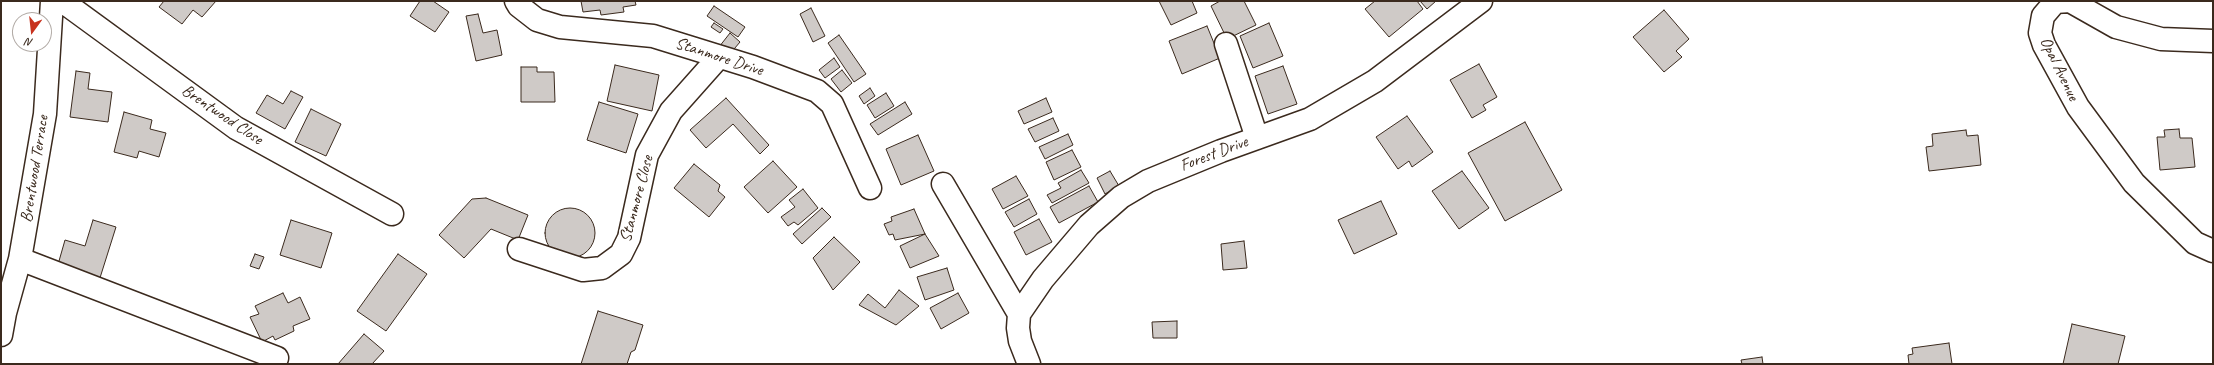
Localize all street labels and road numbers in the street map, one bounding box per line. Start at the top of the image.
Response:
street label: Stanmore Drive [673,33,765,81]
street label: Opal Avenue [2035,34,2083,104]
street label: Brentwood Close [177,80,267,150]
street label: Brentwood Terrace [16,114,54,224]
street label: Forest Drive [1177,132,1251,176]
street label: Stanmore Close [616,153,658,245]

